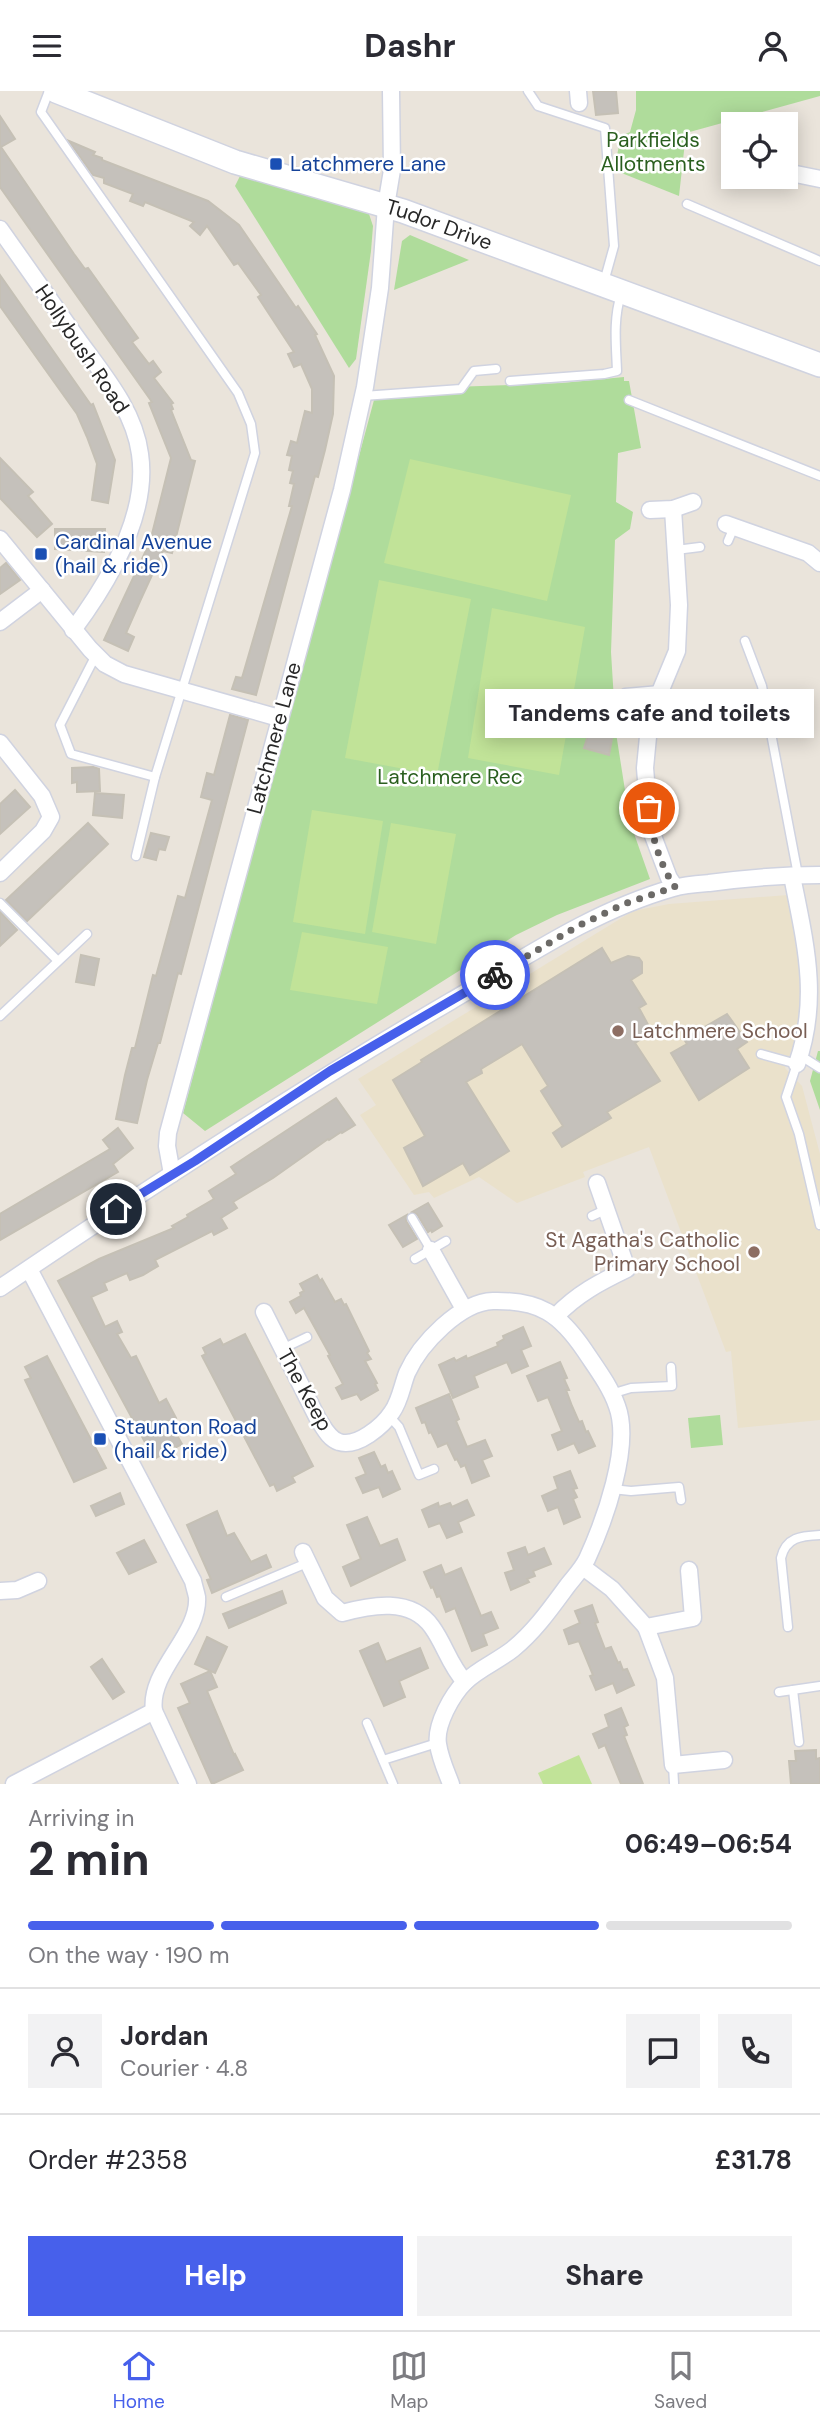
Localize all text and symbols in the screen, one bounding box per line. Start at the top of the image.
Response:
text: Dashr [364,25,456,67]
icon: menu [28,27,66,65]
icon: person [754,27,792,65]
map controls [721,112,798,189]
button: locate [721,112,798,189]
park label: Parkfields Allotments [600,126,706,178]
place label: Latchmere Lane [290,150,446,178]
marker: Latchmere Lane [268,156,284,172]
street label: Tudor Drive [382,193,496,257]
street label: Hollybush Road [28,279,136,419]
place label: Cardinal Avenue (hail & ride) [55,528,212,580]
marker: Cardinal Avenue (hail & ride) [33,546,49,562]
street label: Latchmere Lane [240,659,308,817]
callout: Tandems cafe and toilets [484,689,814,738]
text: Tandems cafe and toilets [508,698,791,728]
park label: Latchmere Rec [377,763,523,791]
pin [619,778,679,838]
icon: bag [630,789,668,827]
courier [460,940,530,1010]
icon: bike [476,956,514,994]
place label: Latchmere School [632,1017,808,1045]
marker: Latchmere School [610,1023,626,1039]
pin [86,1179,146,1239]
icon: home [97,1190,135,1228]
place label: St Agatha's Catholic Primary School [545,1226,740,1278]
marker: St Agatha's Catholic Primary School [746,1244,762,1260]
street label: The Keep [271,1344,339,1436]
place label: Staunton Road (hail & ride) [114,1413,257,1465]
marker: Staunton Road (hail & ride) [92,1431,108,1447]
text: Arriving in [28,1803,134,1833]
text: 06:49–06:54 [625,1827,792,1861]
text: 2 min [28,1829,150,1889]
text: On the way · 190 m [28,1940,229,1970]
button: person [28,2014,102,2088]
button: chat [626,2014,700,2088]
button: phone [718,2014,792,2088]
text: Jordan [120,2019,209,2053]
text: Courier · 4.8 [120,2053,248,2083]
text: Order #2358 [28,2143,188,2177]
text: £31.78 [715,2143,792,2177]
button: Help [28,2236,403,2316]
button: Share [417,2236,792,2316]
tab: Home [113,2347,165,2414]
tab: Map [390,2347,428,2414]
tab: Saved [654,2347,707,2414]

